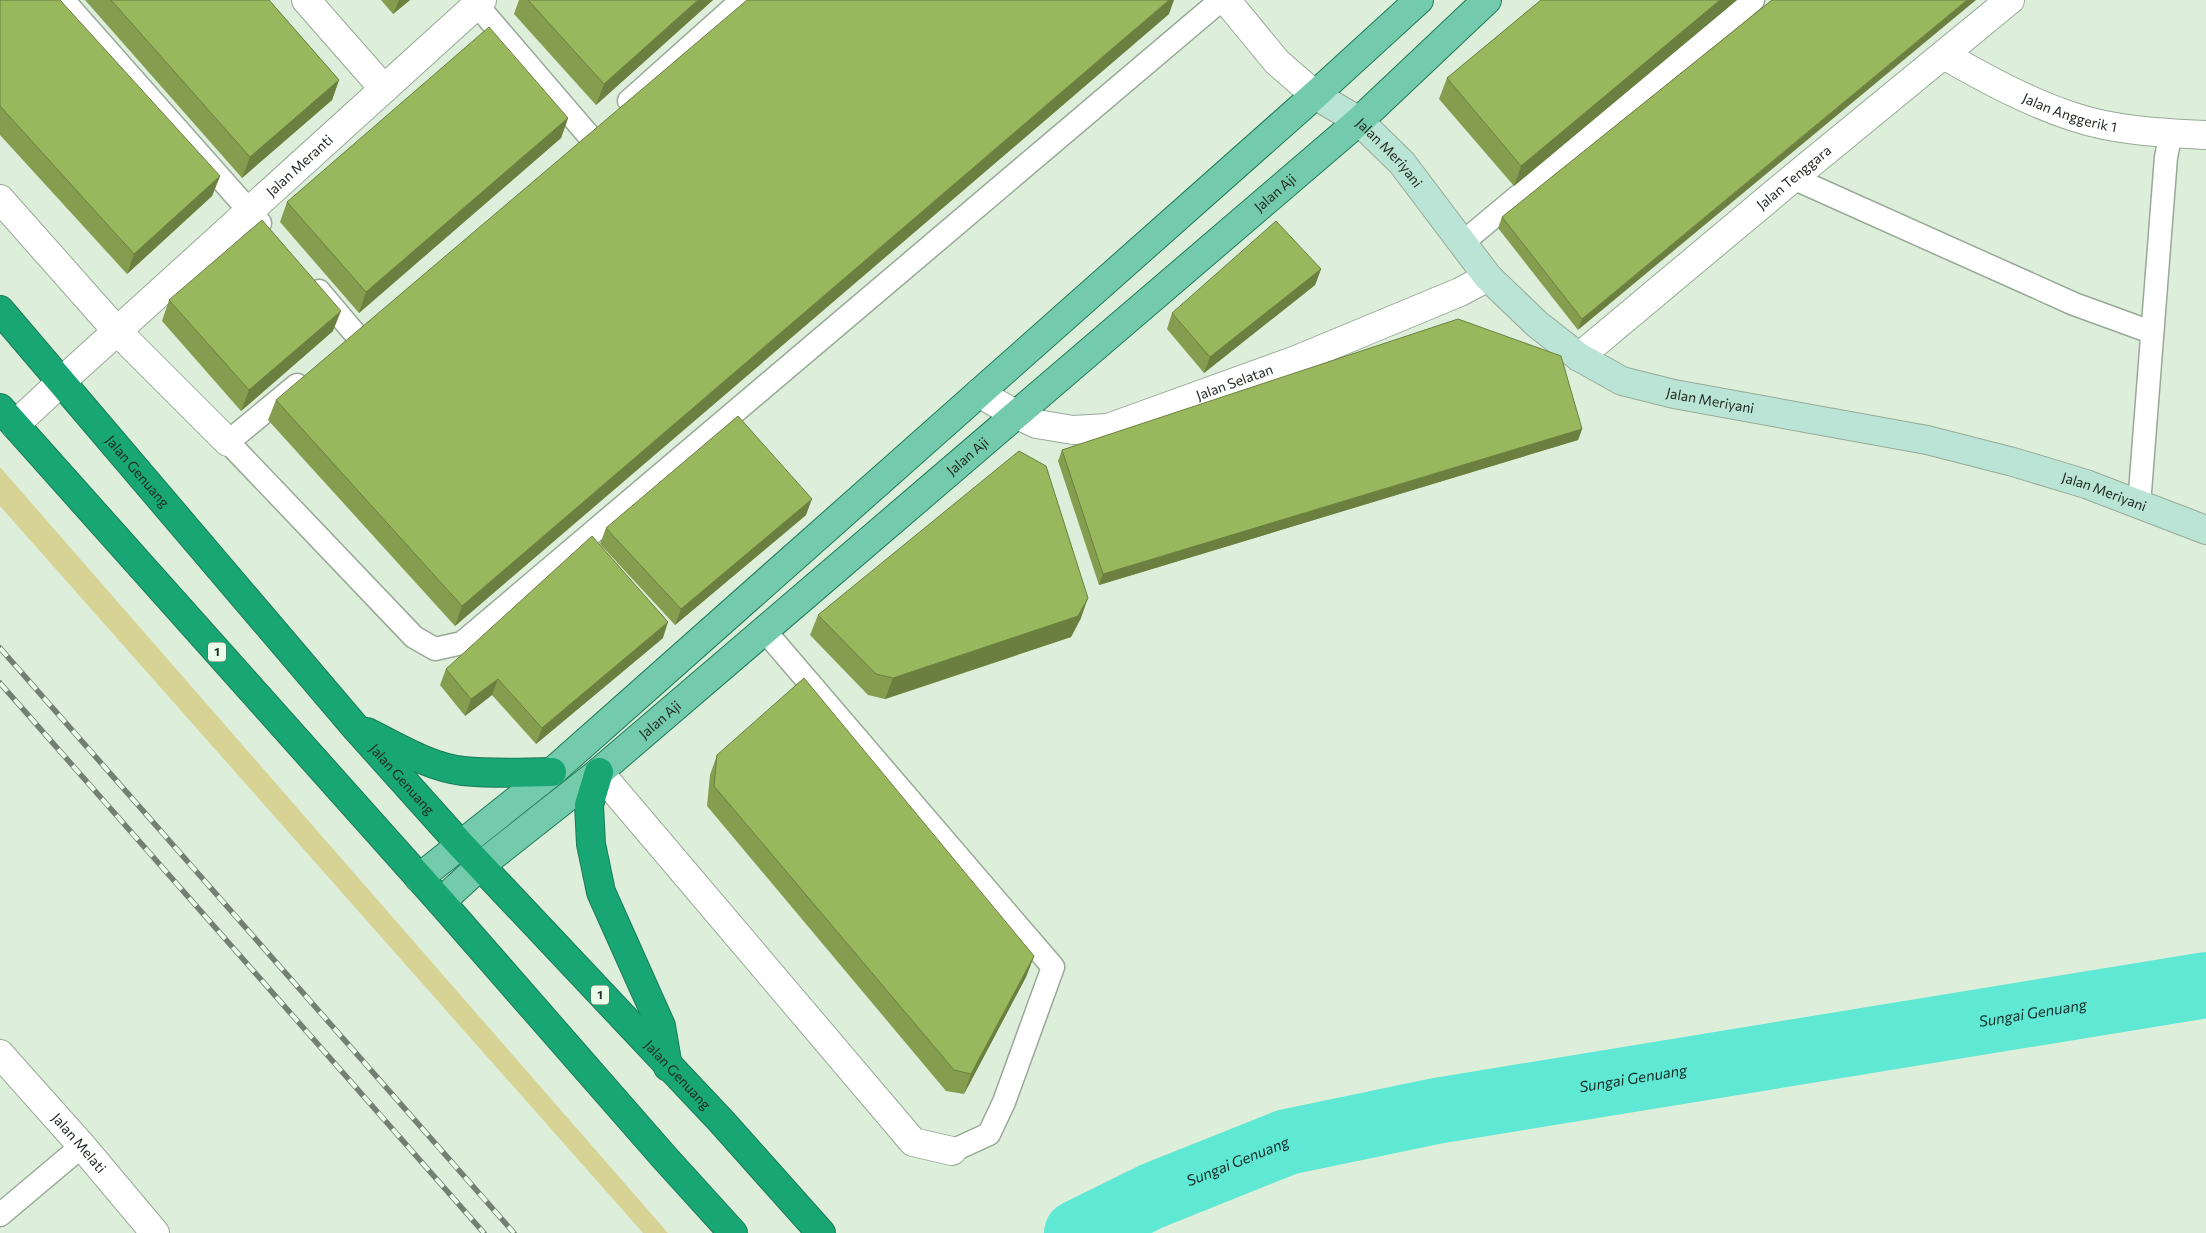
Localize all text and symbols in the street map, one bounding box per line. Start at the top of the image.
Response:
street label: Jalan Anggerik 1 [2020,89,2118,135]
street label: Jalan Meriyani [1353,114,1426,190]
street label: Jalan Meranti [262,131,336,200]
street label: Jalan Tenggara [1753,141,1834,213]
street label: Jalan Aji [1250,170,1299,215]
street label: Jalan Selatan [1194,360,1275,403]
street label: Jalan Meriyani [1665,383,1756,416]
street label: Jalan Genuang [102,431,174,511]
street label: Jalan Aji [943,433,992,479]
street label: Jalan Meriyani [2060,468,2149,514]
road number: 1 [208,642,226,662]
street label: Jalan Aji [635,697,684,742]
street label: Jalan Genuang [366,740,439,818]
road number: 1 [591,986,609,1004]
water label: Sungai Genuang [1977,995,2089,1030]
street label: Jalan Genuang [641,1036,715,1113]
water label: Sungai Genuang [1578,1060,1689,1095]
street label: Jalan Melati [49,1109,110,1176]
water label: Sungai Genuang [1183,1132,1292,1189]

